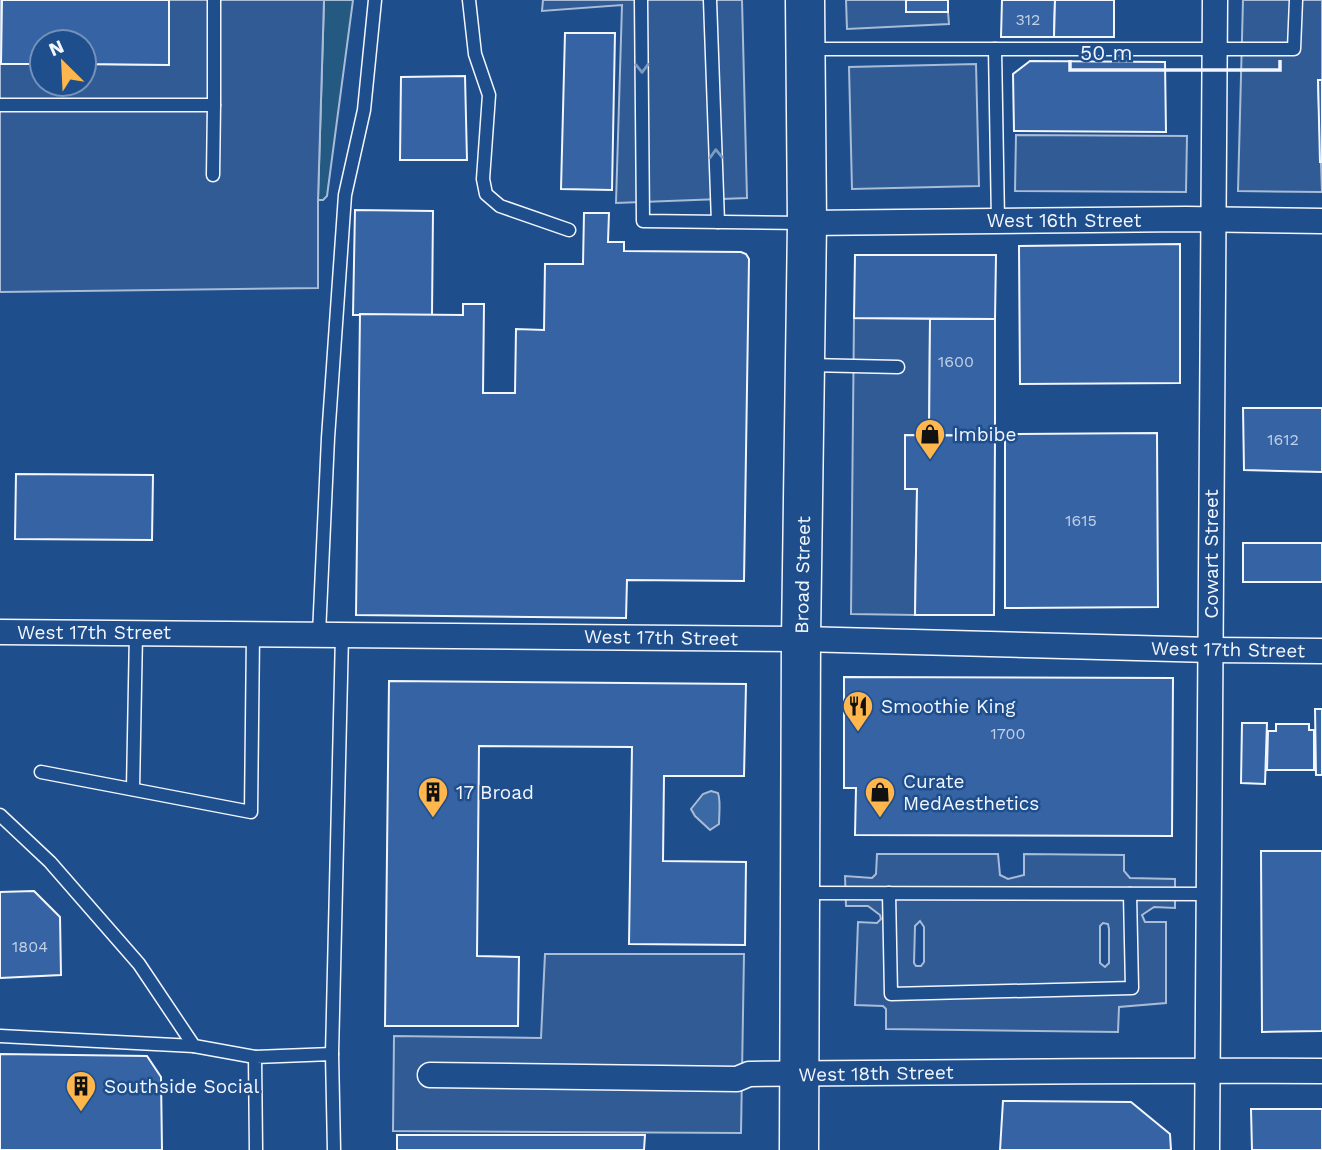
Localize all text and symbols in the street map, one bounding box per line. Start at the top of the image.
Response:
house number: 312 [1016,10,1040,29]
north arrow [28,28,98,98]
scale bar [1070,28,1280,72]
text: N [45,35,67,61]
text: 50 m [1080,40,1132,65]
one-way arrow [634,63,650,74]
one-way arrow [708,148,724,158]
street label: West 16th Street [986,209,1142,232]
house number: 1600 [938,352,974,371]
shop icon: Imbibe [913,417,947,461]
place label: Imbibe [953,423,1016,446]
house number: 1612 [1267,430,1299,449]
street label: Cowart Street [1200,489,1223,619]
house number: 1615 [1065,511,1097,530]
street label: Broad Street [790,516,815,634]
street label: West 17th Street [17,621,171,644]
street label: West 17th Street [584,625,738,650]
street label: West 17th Street [1151,637,1305,662]
restaurant icon: Smoothie King [841,689,875,733]
place label: Smoothie King [881,695,1016,718]
house number: 1700 [991,724,1025,743]
place label: Curate MedAesthetics [903,770,1039,815]
building icon: 17 Broad [416,775,450,819]
shop icon: Curate MedAesthetics [863,775,897,819]
place label: 17 Broad [456,781,534,804]
house number: 1804 [12,937,48,956]
street label: West 18th Street [798,1061,954,1086]
building icon: Southside Social [64,1069,98,1113]
place label: Southside Social [104,1075,259,1098]

